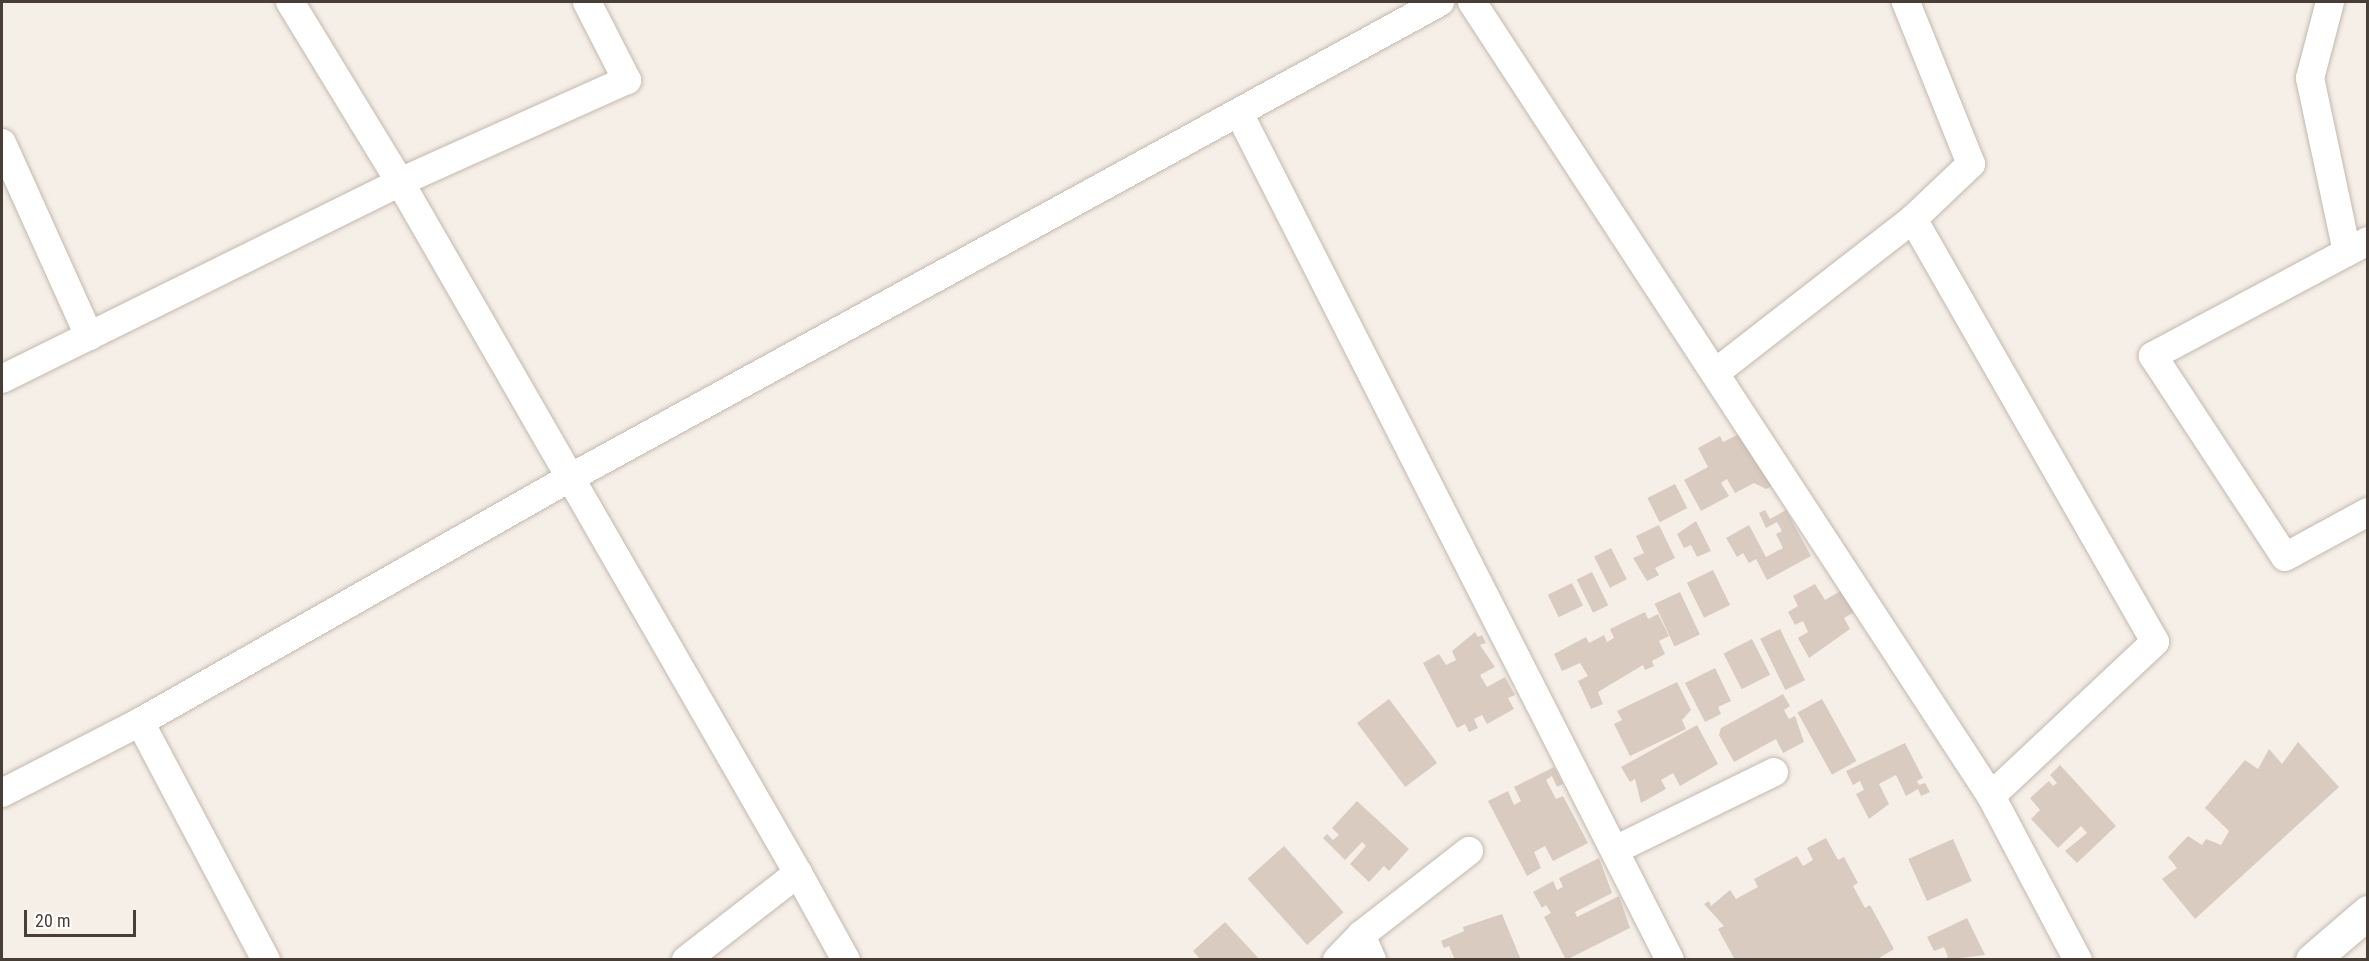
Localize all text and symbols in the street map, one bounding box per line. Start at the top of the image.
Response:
scale bar [27,898,140,936]
text: 20 m [35,910,70,931]

